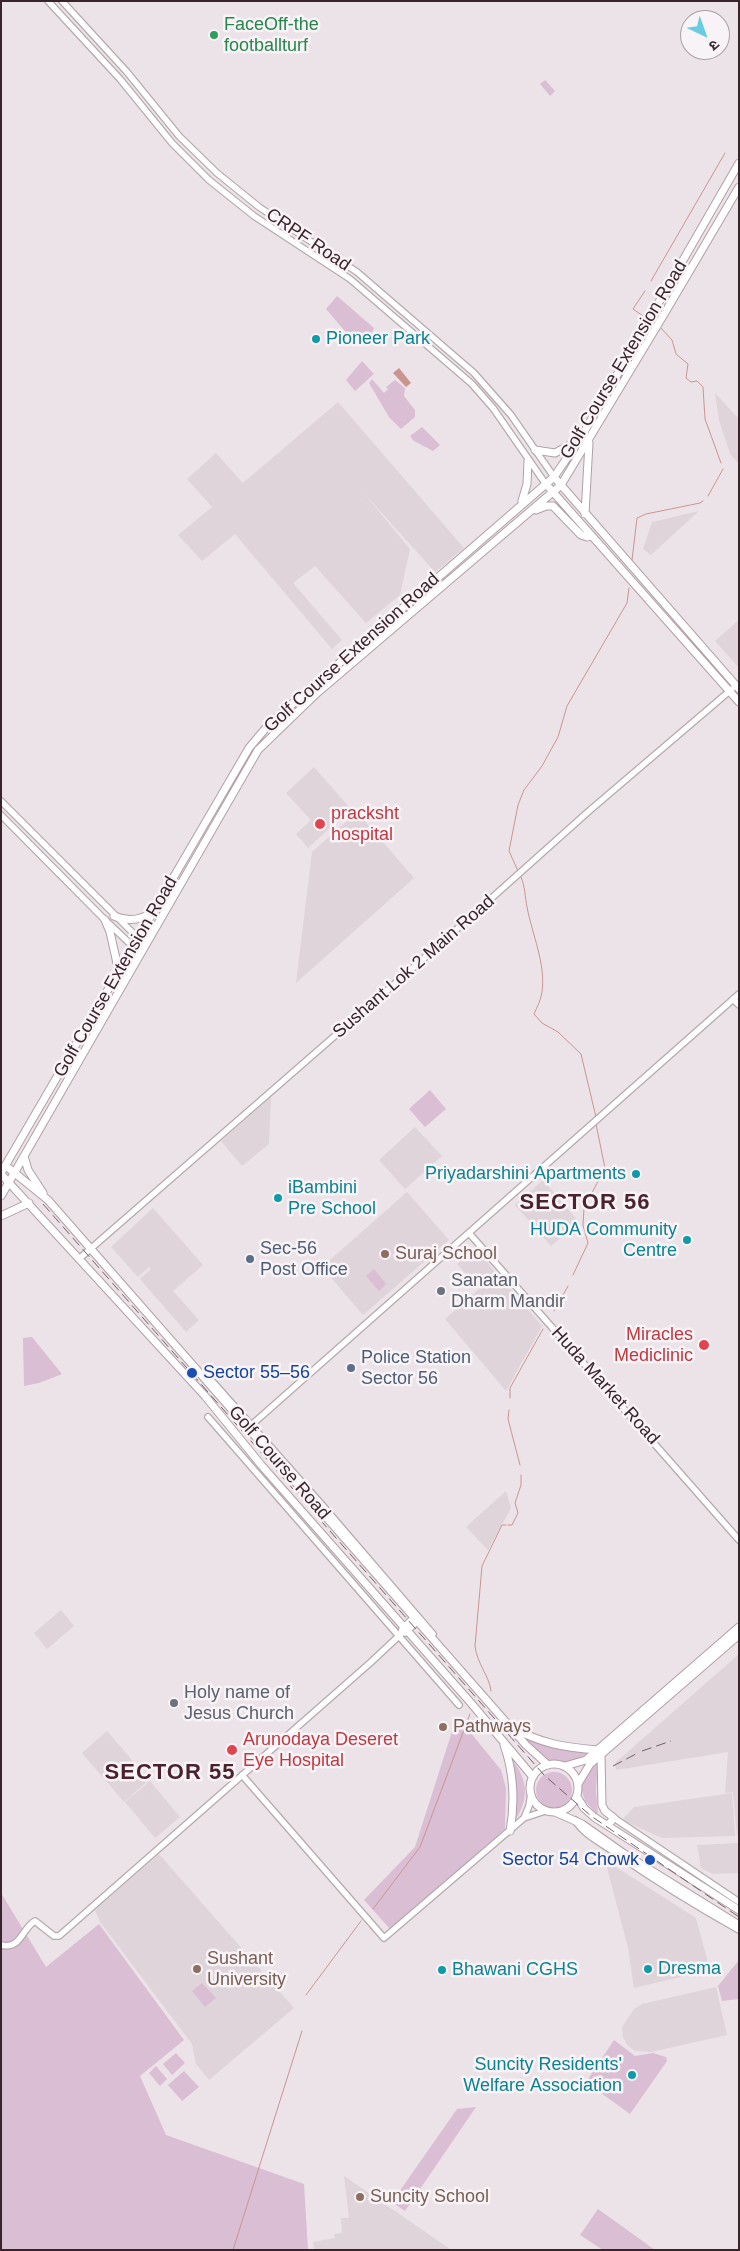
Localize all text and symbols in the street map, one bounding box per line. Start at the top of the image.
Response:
north arrow [680,10,730,60]
place label: FaceOff-the footballturf [224,14,319,56]
marker: FaceOff-the footballturf [208,29,220,41]
text: उ [706,37,723,54]
street label: CRPF Road [262,204,354,276]
street label: Golf Course Extension Road [556,257,692,463]
place label: Pioneer Park [326,328,430,350]
marker: Pioneer Park [310,333,322,345]
street label: Golf Course Extension Road [260,569,444,737]
place label: pracksht hospital [331,803,399,846]
marker: pracksht hospital [313,817,327,831]
street label: Golf Course Extension Road [50,873,182,1081]
street label: Sushant Lok 2 Main Road [329,891,499,1043]
place label: Priyadarshini Apartments [425,1163,626,1185]
marker: Priyadarshini Apartments [630,1168,642,1180]
place label: iBambini Pre School [288,1177,376,1220]
district label: SECTOR 56 [518,1190,652,1216]
marker: iBambini Pre School [272,1192,284,1204]
place label: HUDA Community Centre [530,1219,677,1262]
marker: HUDA Community Centre [681,1234,693,1246]
place label: Sec-56 Post Office [260,1238,348,1280]
place label: Suraj School [395,1243,497,1265]
marker: Suraj School [379,1248,391,1260]
marker: Sec-56 Post Office [244,1253,256,1265]
place label: Sanatan Dharm Mandir [451,1270,565,1312]
marker: Sanatan Dharm Mandir [435,1285,447,1297]
street label: Huda Market Road [546,1323,664,1449]
place label: Miracles Mediclinic [614,1324,693,1366]
marker: Miracles Mediclinic [697,1338,711,1352]
place label: Police Station Sector 56 [361,1347,471,1390]
place label: Sector 55–56 [203,1362,310,1384]
marker: Police Station Sector 56 [345,1362,357,1374]
marker: Sector 55–56 [185,1366,199,1380]
street label: Golf Course Road [224,1402,334,1524]
place label: Holy name of Jesus Church [184,1682,294,1725]
marker: Holy name of Jesus Church [168,1697,180,1709]
place label: Pathways [453,1716,531,1738]
marker: Pathways [437,1721,449,1733]
place label: Arunodaya Deseret Eye Hospital [243,1729,398,1772]
marker: Arunodaya Deseret Eye Hospital [225,1743,239,1757]
district label: SECTOR 55 [103,1760,237,1786]
place label: Sector 54 Chowk [502,1849,639,1871]
marker: Sector 54 Chowk [643,1853,657,1867]
place label: Sushant University [207,1948,286,1990]
place label: Dresma [658,1958,721,1980]
place label: Bhawani CGHS [452,1959,578,1981]
marker: Sushant University [191,1963,203,1975]
marker: Dresma [642,1963,654,1975]
marker: Bhawani CGHS [436,1964,448,1976]
place label: Suncity Residents' Welfare Association [463,2054,622,2096]
marker: Suncity Residents' Welfare Association [626,2069,638,2081]
place label: Suncity School [370,2186,489,2208]
marker: Suncity School [354,2191,366,2203]

